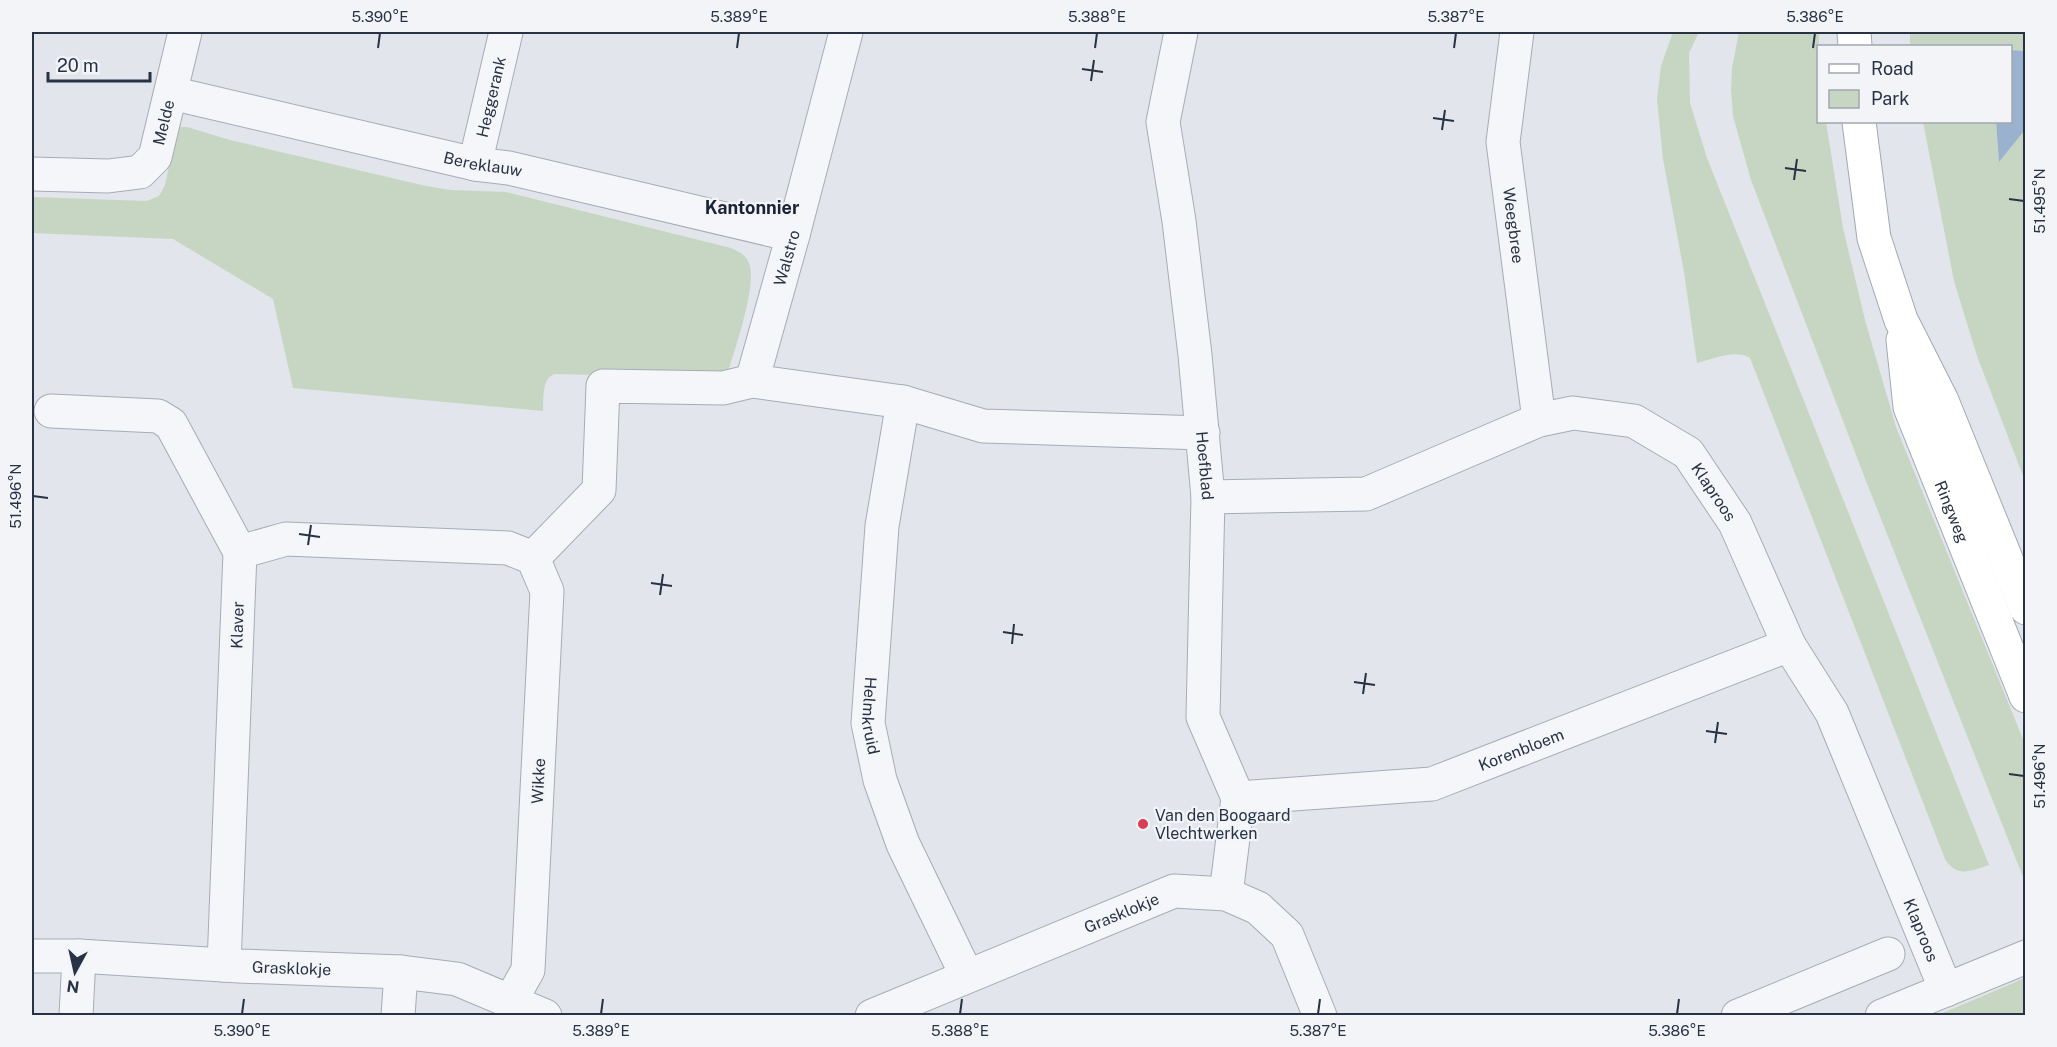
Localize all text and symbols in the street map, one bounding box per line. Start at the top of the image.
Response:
text: 5.390°E [351,8,409,25]
text: 5.389°E [710,8,768,25]
text: 5.388°E [1068,8,1126,25]
text: 5.387°E [1427,8,1485,25]
text: 5.386°E [1786,8,1844,25]
scale bar [48,45,150,83]
legend [1817,45,2012,123]
street label: Heggerank [473,54,510,139]
text: 20 m [57,55,99,76]
text: Road [1871,58,1914,79]
text: Park [1871,88,1909,109]
street label: Melde [149,98,178,147]
street label: Bereklauw [442,148,525,181]
text: 51.495°N [2031,168,2048,234]
street label: Weegbree [1499,186,1528,265]
district label: Kantonnier [705,197,800,218]
street label: Walstro [770,228,804,288]
street label: Hoefblad [1192,430,1217,501]
street label: Klaproos [1687,459,1740,525]
text: 51.496°N [7,463,24,529]
street label: Ringweg [1931,478,1972,546]
street label: Klaver [227,601,248,649]
street label: Helmkruid [858,676,883,756]
street label: Korenbloem [1476,725,1567,775]
text: 51.496°N [2031,743,2048,809]
street label: Wikke [528,758,549,804]
place label: Van den Boogaard Vlechtwerken [1155,806,1290,843]
marker: Van den Boogaard Vlechtwerken [1136,817,1150,831]
street label: Grasklokje [1081,889,1162,937]
street label: Klaproos [1899,896,1942,964]
north arrow [45,942,105,1002]
street label: Grasklokje [252,957,332,979]
text: N [65,976,81,997]
text: 5.390°E [213,1022,271,1039]
text: 5.389°E [572,1022,630,1039]
text: 5.388°E [931,1022,989,1039]
text: 5.387°E [1289,1022,1347,1039]
text: 5.386°E [1648,1022,1706,1039]

